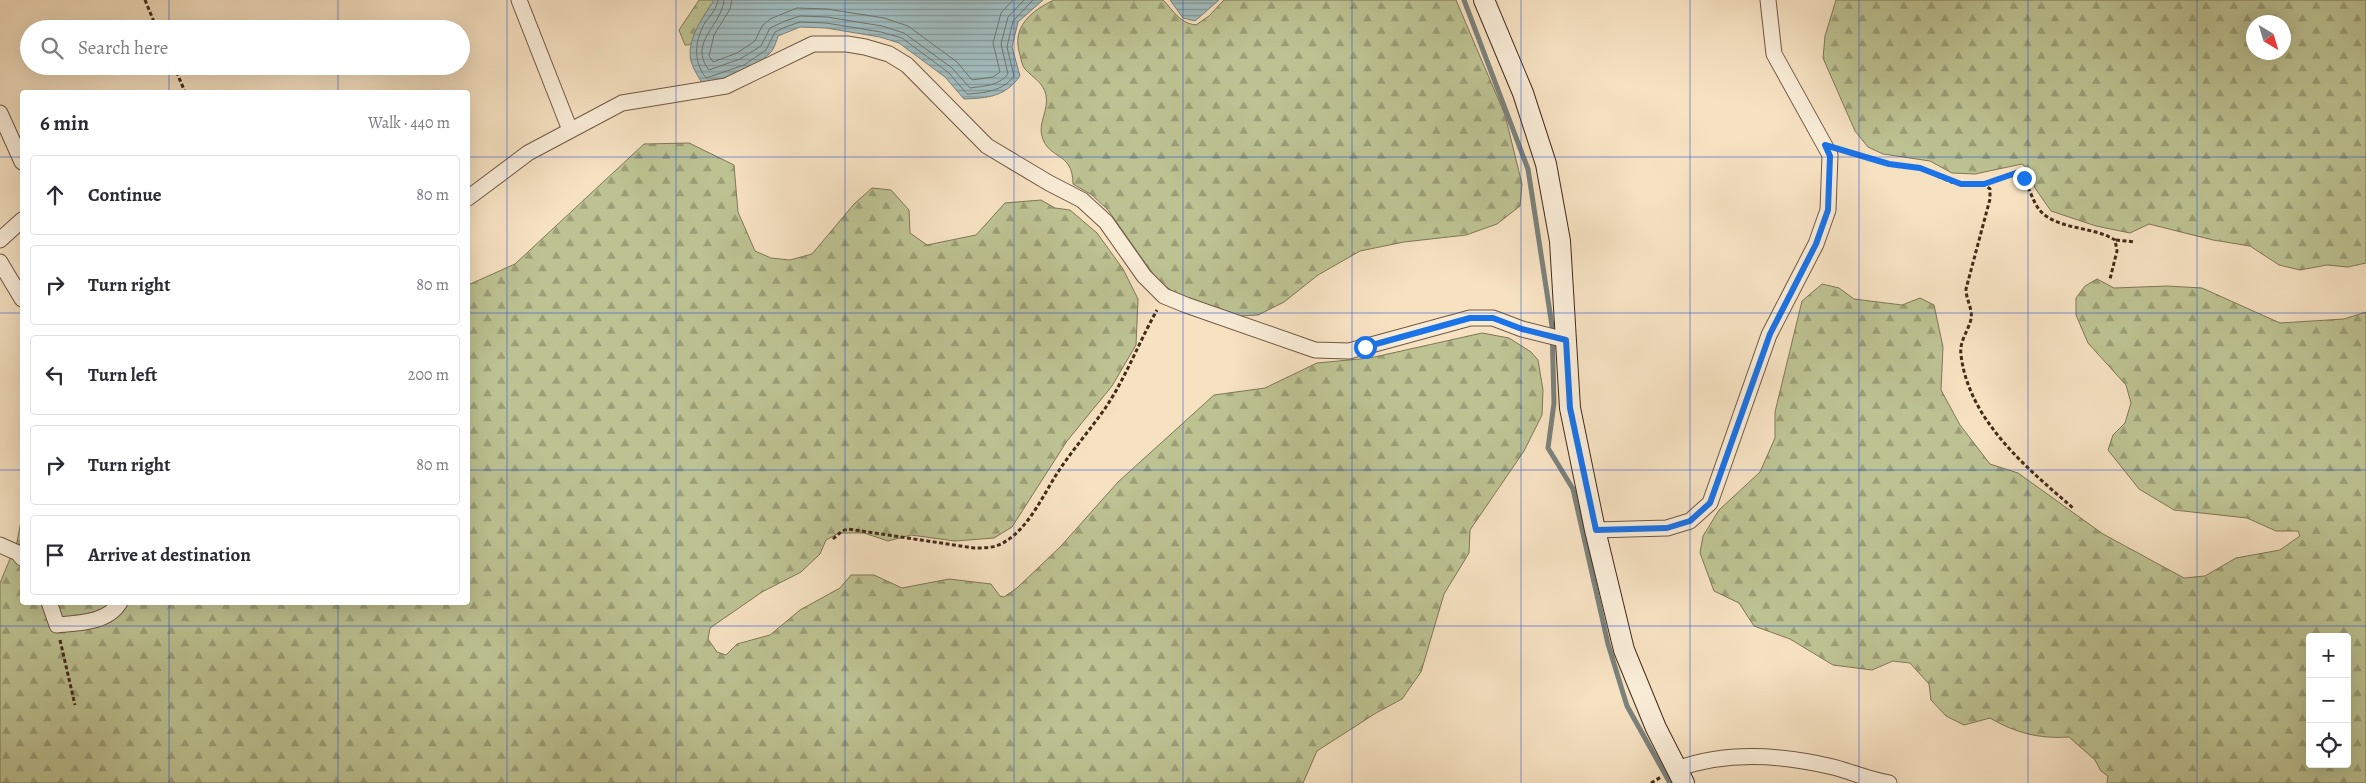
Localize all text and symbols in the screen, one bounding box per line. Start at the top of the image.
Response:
north arrow [2246,15,2291,60]
search box [20,20,470,75]
icon: search [38,34,66,62]
text: Search here [78,35,168,61]
text: 6 min [40,109,89,137]
text: Walk · 440 m [368,112,450,134]
route end [2013,167,2036,190]
icon: ahead [41,181,69,209]
text: Continue [88,182,162,208]
text: 80 m [416,184,449,206]
icon: right [41,271,69,299]
text: Turn right [88,272,170,298]
text: 80 m [416,274,449,296]
route start [1354,336,1377,359]
icon: left [41,361,69,389]
text: Turn left [88,362,157,388]
text: 200 m [408,364,449,386]
icon: right [41,451,69,479]
text: Turn right [88,452,170,478]
text: 80 m [416,454,449,476]
icon: arrive [41,541,69,569]
text: Arrive at destination [88,542,251,568]
map controls [2306,633,2351,768]
button: + [2306,633,2351,678]
button: − [2306,678,2351,723]
button: locate [2306,723,2351,768]

